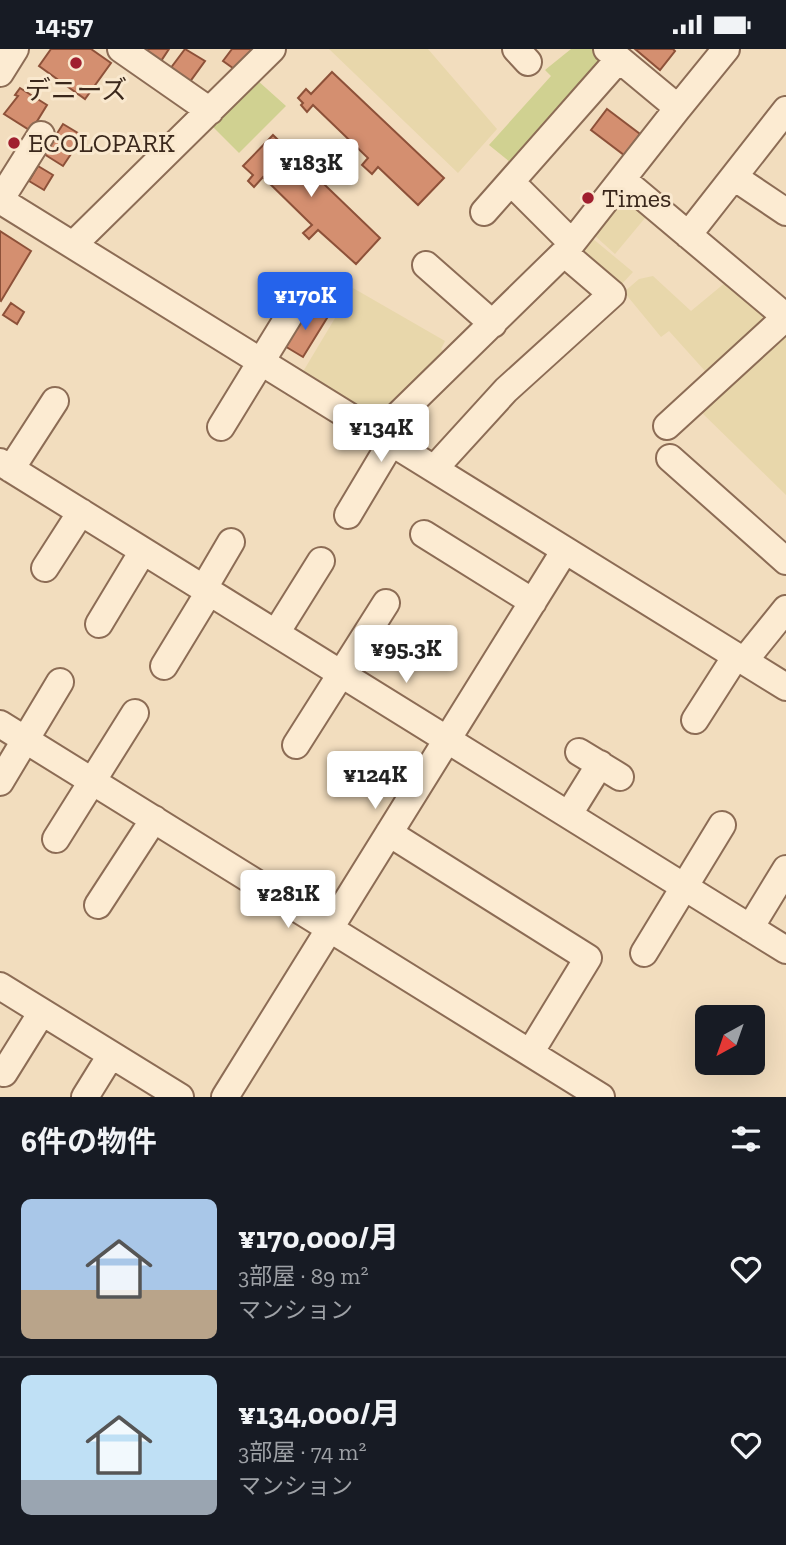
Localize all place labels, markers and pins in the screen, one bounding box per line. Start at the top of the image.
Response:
marker: デニーズ [68,55,84,71]
place label: デニーズ [25,74,127,106]
place label: ECOLOPARK [28,127,175,159]
marker: ECOLOPARK [6,135,22,151]
pin: ¥183K [262,139,360,199]
place label: Times [602,182,671,214]
marker: Times [580,190,596,206]
pin: ¥170K [256,273,354,332]
pin: ¥134K [332,405,430,464]
pin: ¥95.3K [349,625,463,685]
pin: ¥124K [326,751,424,811]
pin: ¥281K [239,871,337,930]

